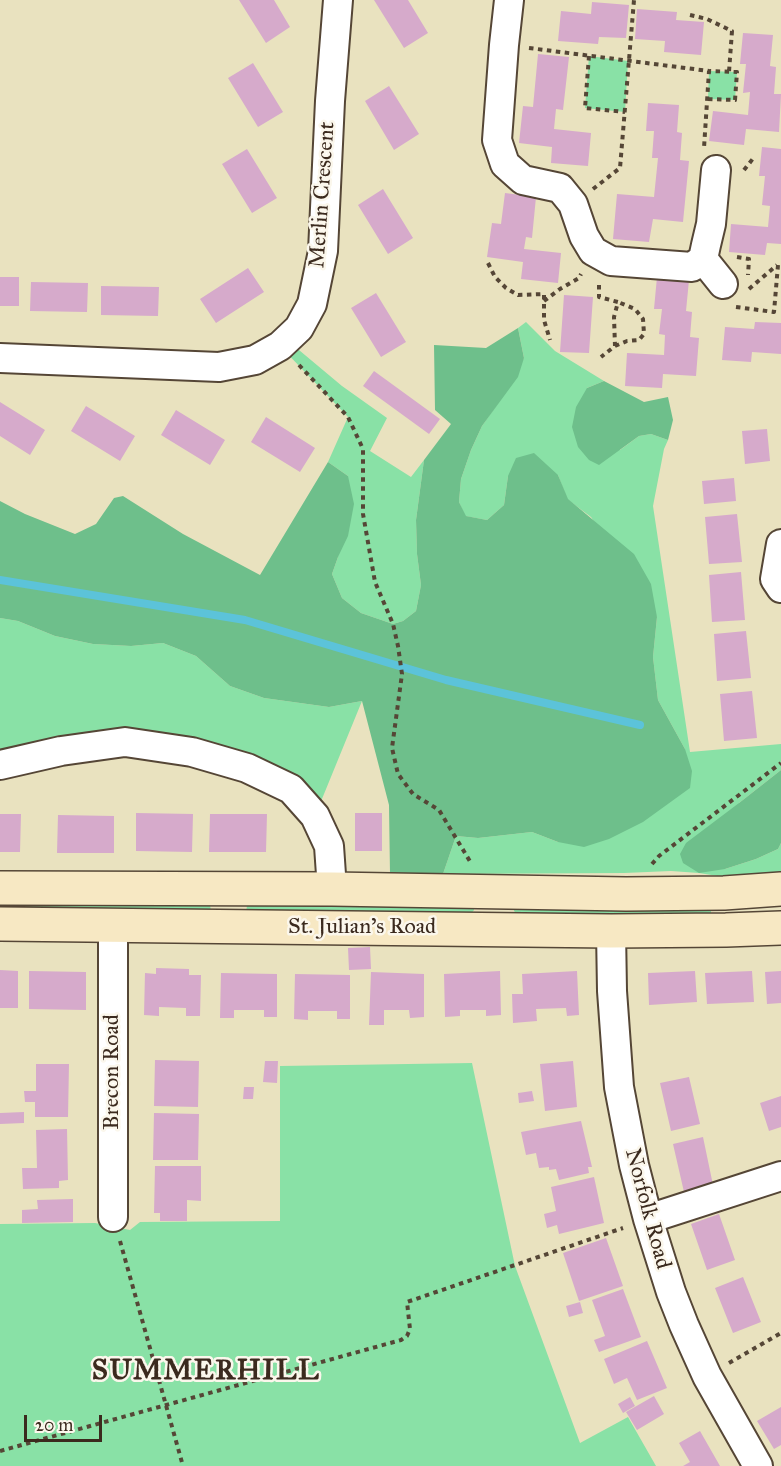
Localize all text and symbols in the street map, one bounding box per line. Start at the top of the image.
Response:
street label: Merlin Crescent [305,121,341,269]
street label: St. Julian's Road [288,915,436,941]
street label: Brecon Road [100,1014,126,1130]
street label: Norfolk Road [618,1146,676,1272]
district label: SUMMERHILL [92,1355,320,1389]
scale bar [27,1403,105,1441]
text: 20 m [35,1414,73,1436]

